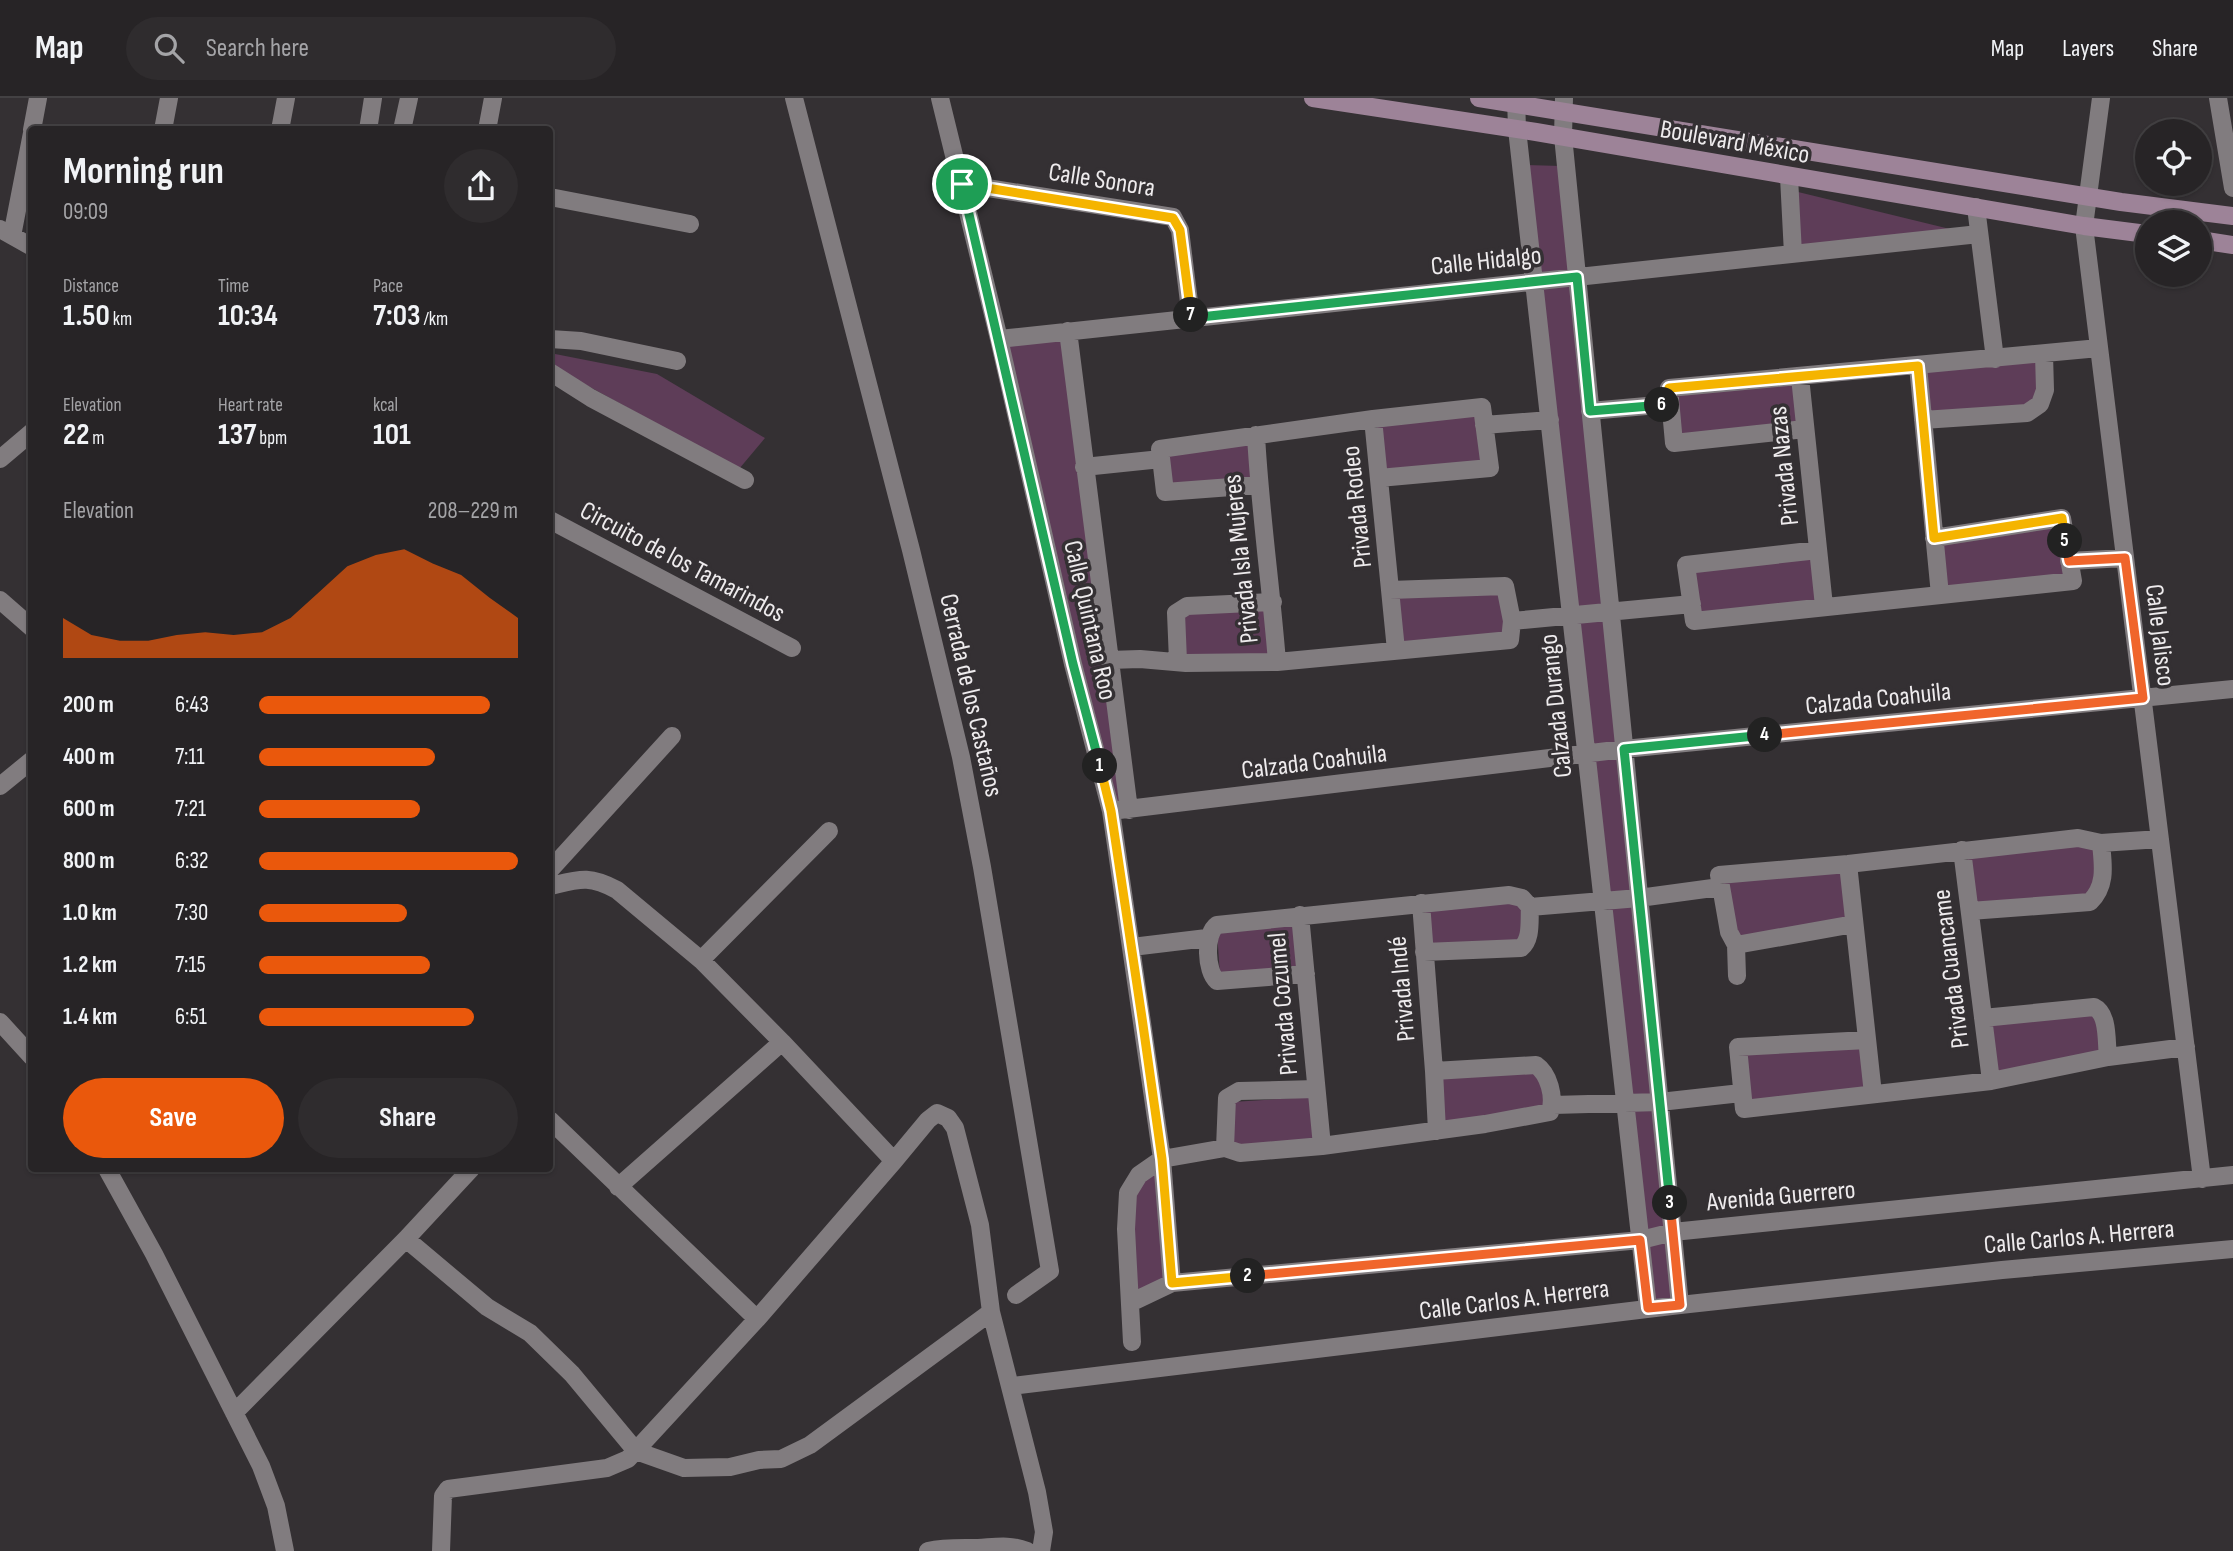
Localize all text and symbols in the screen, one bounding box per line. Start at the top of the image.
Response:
search box [126,17,616,80]
text: Map [35,28,84,68]
icon: search [150,29,188,67]
text: Search here [206,33,309,64]
text: Map [1991,34,2024,63]
text: Layers [2062,34,2114,63]
text: Share [2152,34,2198,63]
street label: Boulevard México [1657,114,1812,171]
map controls [2135,119,2212,287]
button: locate [2135,119,2212,196]
text: Morning run [63,149,224,194]
button: share [444,149,518,223]
pin [932,154,992,214]
street label: Calle Sonora [1046,157,1157,204]
icon: arrive [943,165,981,203]
text: 09:09 [63,198,108,226]
button: layers [2135,210,2212,287]
street label: Calle Hidalgo [1429,240,1543,283]
text: Distance [63,275,119,298]
text: Time [218,275,249,298]
text: Pace [373,275,403,298]
text: 1.50 [63,298,110,334]
text: 10:34 [218,298,278,334]
text: 7:03 [373,298,420,334]
pin: 7 [1174,298,1208,332]
text: 7 [1186,303,1195,326]
text: km [110,308,132,331]
text: /km [420,308,448,331]
pin: 6 [1644,388,1680,422]
text: 6 [1657,393,1666,416]
text: Elevation [63,394,122,417]
text: Heart rate [218,394,283,417]
text: kcal [373,394,398,417]
street label: Privada Nazas [1763,405,1806,527]
text: 22 [63,417,89,453]
text: 137 [218,417,256,453]
text: 101 [373,417,411,453]
text: m [89,427,105,450]
text: bpm [256,427,287,450]
street label: Privada Rodeo [1336,444,1379,569]
street label: Privada Isla Mujeres [1217,473,1266,645]
street label: Circuito de los Tamarindos [574,495,790,629]
text: Elevation [63,497,134,525]
text: 208–229 m [428,497,518,525]
pin: 5 [2048,524,2082,558]
text: 5 [2060,529,2069,552]
street label: Calle Quintana Roo [1056,538,1123,703]
street label: Calle Jalisco [2138,582,2181,688]
street label: Cerrada de los Castaños [932,591,1009,800]
street label: Calzada Durango [1534,632,1579,779]
street label: Calzada Coahuila [1804,676,1952,723]
text: 200 m [63,691,114,719]
text: 6:43 [175,691,209,719]
pin: 4 [1748,718,1782,752]
text: 4 [1760,723,1769,746]
street label: Calzada Coahuila [1240,738,1389,787]
text: 400 m [63,743,114,771]
text: 7:11 [175,743,205,771]
pin: 1 [1082,748,1118,784]
text: 1 [1096,754,1103,777]
text: 600 m [63,795,115,823]
text: 7:21 [175,795,206,823]
text: 800 m [63,847,115,875]
text: 6:32 [175,847,209,875]
street label: Privada Cuancame [1926,888,1977,1050]
text: 1.0 km [63,899,117,927]
text: 7:30 [175,899,208,927]
street label: Privada Cozumel [1262,931,1305,1076]
street label: Privada Indé [1382,935,1423,1043]
text: 1.2 km [63,951,117,979]
text: 7:15 [175,951,206,979]
text: 1.4 km [63,1003,117,1031]
text: 6:51 [175,1003,207,1031]
button: Save [63,1078,284,1158]
button: Share [298,1078,518,1158]
street label: Avenida Guerrero [1704,1175,1857,1219]
pin: 3 [1652,1186,1688,1220]
text: 3 [1665,1191,1674,1214]
street label: Calle Carlos A. Herrera [1983,1214,2176,1261]
pin: 2 [1230,1258,1266,1294]
text: 2 [1243,1264,1252,1287]
street label: Calle Carlos A. Herrera [1417,1273,1611,1328]

